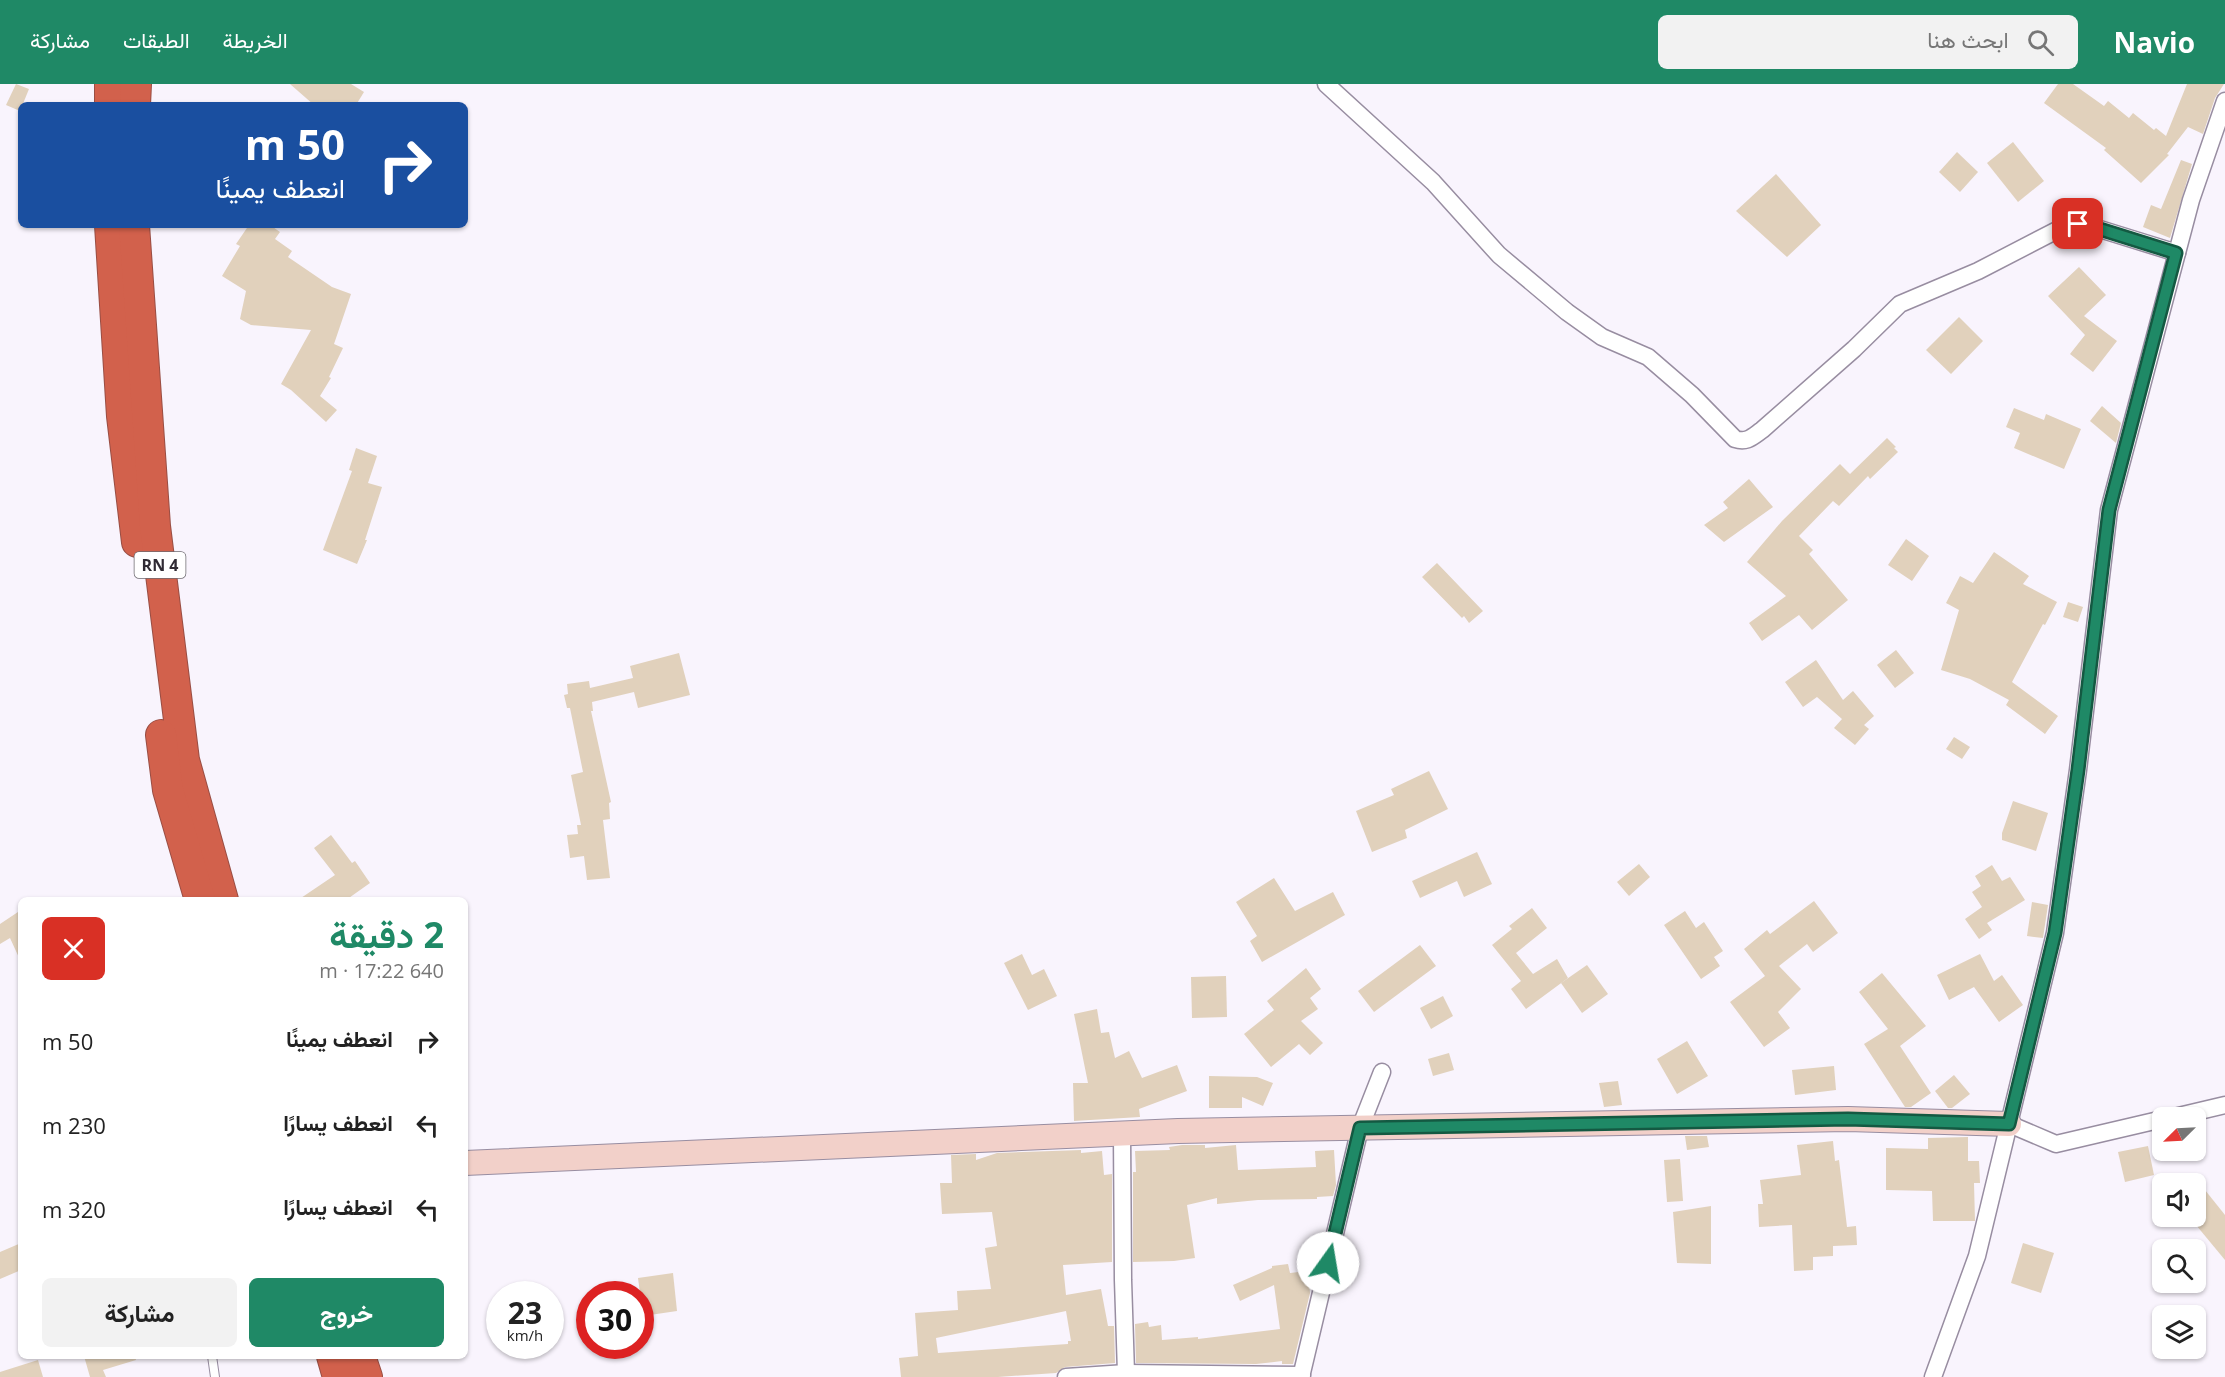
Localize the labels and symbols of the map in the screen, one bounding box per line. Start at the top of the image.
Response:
pin [2052,198,2103,249]
road number: RN 4 [134,552,186,578]
north arrow [2152,1107,2206,1161]
position arrow [1296,1231,1360,1295]
speed limit sign: 30 [576,1281,654,1359]

